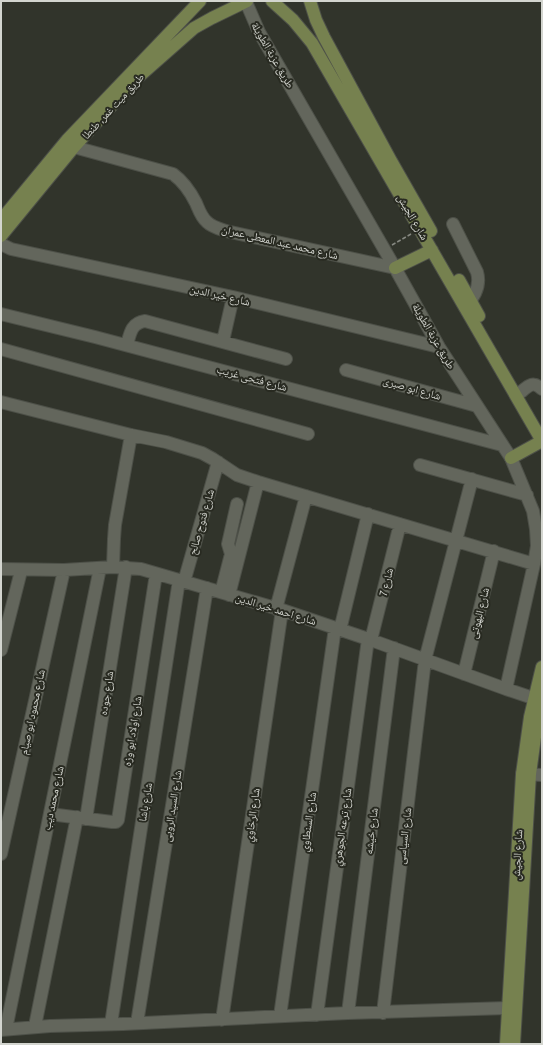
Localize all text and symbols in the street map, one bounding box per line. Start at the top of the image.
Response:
street label: طريق عزبة الطويلة [248,19,298,91]
street label: طريق ميت غمر, طنطا [79,70,147,142]
street label: شارع الجيش [394,191,432,243]
street label: شارع محمد عبد المعطى عمران [220,222,340,262]
street label: شارع خير الدين [188,281,252,309]
street label: طريق عزبة الطويلة [409,300,459,372]
street label: شارع فتحى غريب [215,362,289,394]
street label: شارع ابو صبرى [381,373,443,403]
street label: شارع فتوح صالح [185,488,217,556]
street label: شارع 7 [376,567,396,597]
street label: شارع البهوتى [466,586,492,640]
street label: شارع احمد خير الدين [234,590,318,628]
street label: شارع محمود ابو صيام [16,668,48,756]
street label: شارع جوده [96,670,116,716]
street label: شارع اولاد ابو وزه [120,695,144,767]
street label: شارع محمد ديب [39,765,67,831]
street label: شارع السيد الروبى [159,769,185,843]
street label: شارع باشا [135,782,155,822]
street label: شارع الرخاوي [241,787,265,843]
street label: شارع ترعه الجوهري [330,787,356,867]
street label: شارع السنطاوي [297,791,321,853]
street label: شارع خيشه [361,807,381,855]
street label: شارع السياسى [394,807,414,865]
street label: شارع الجيش [509,829,525,881]

